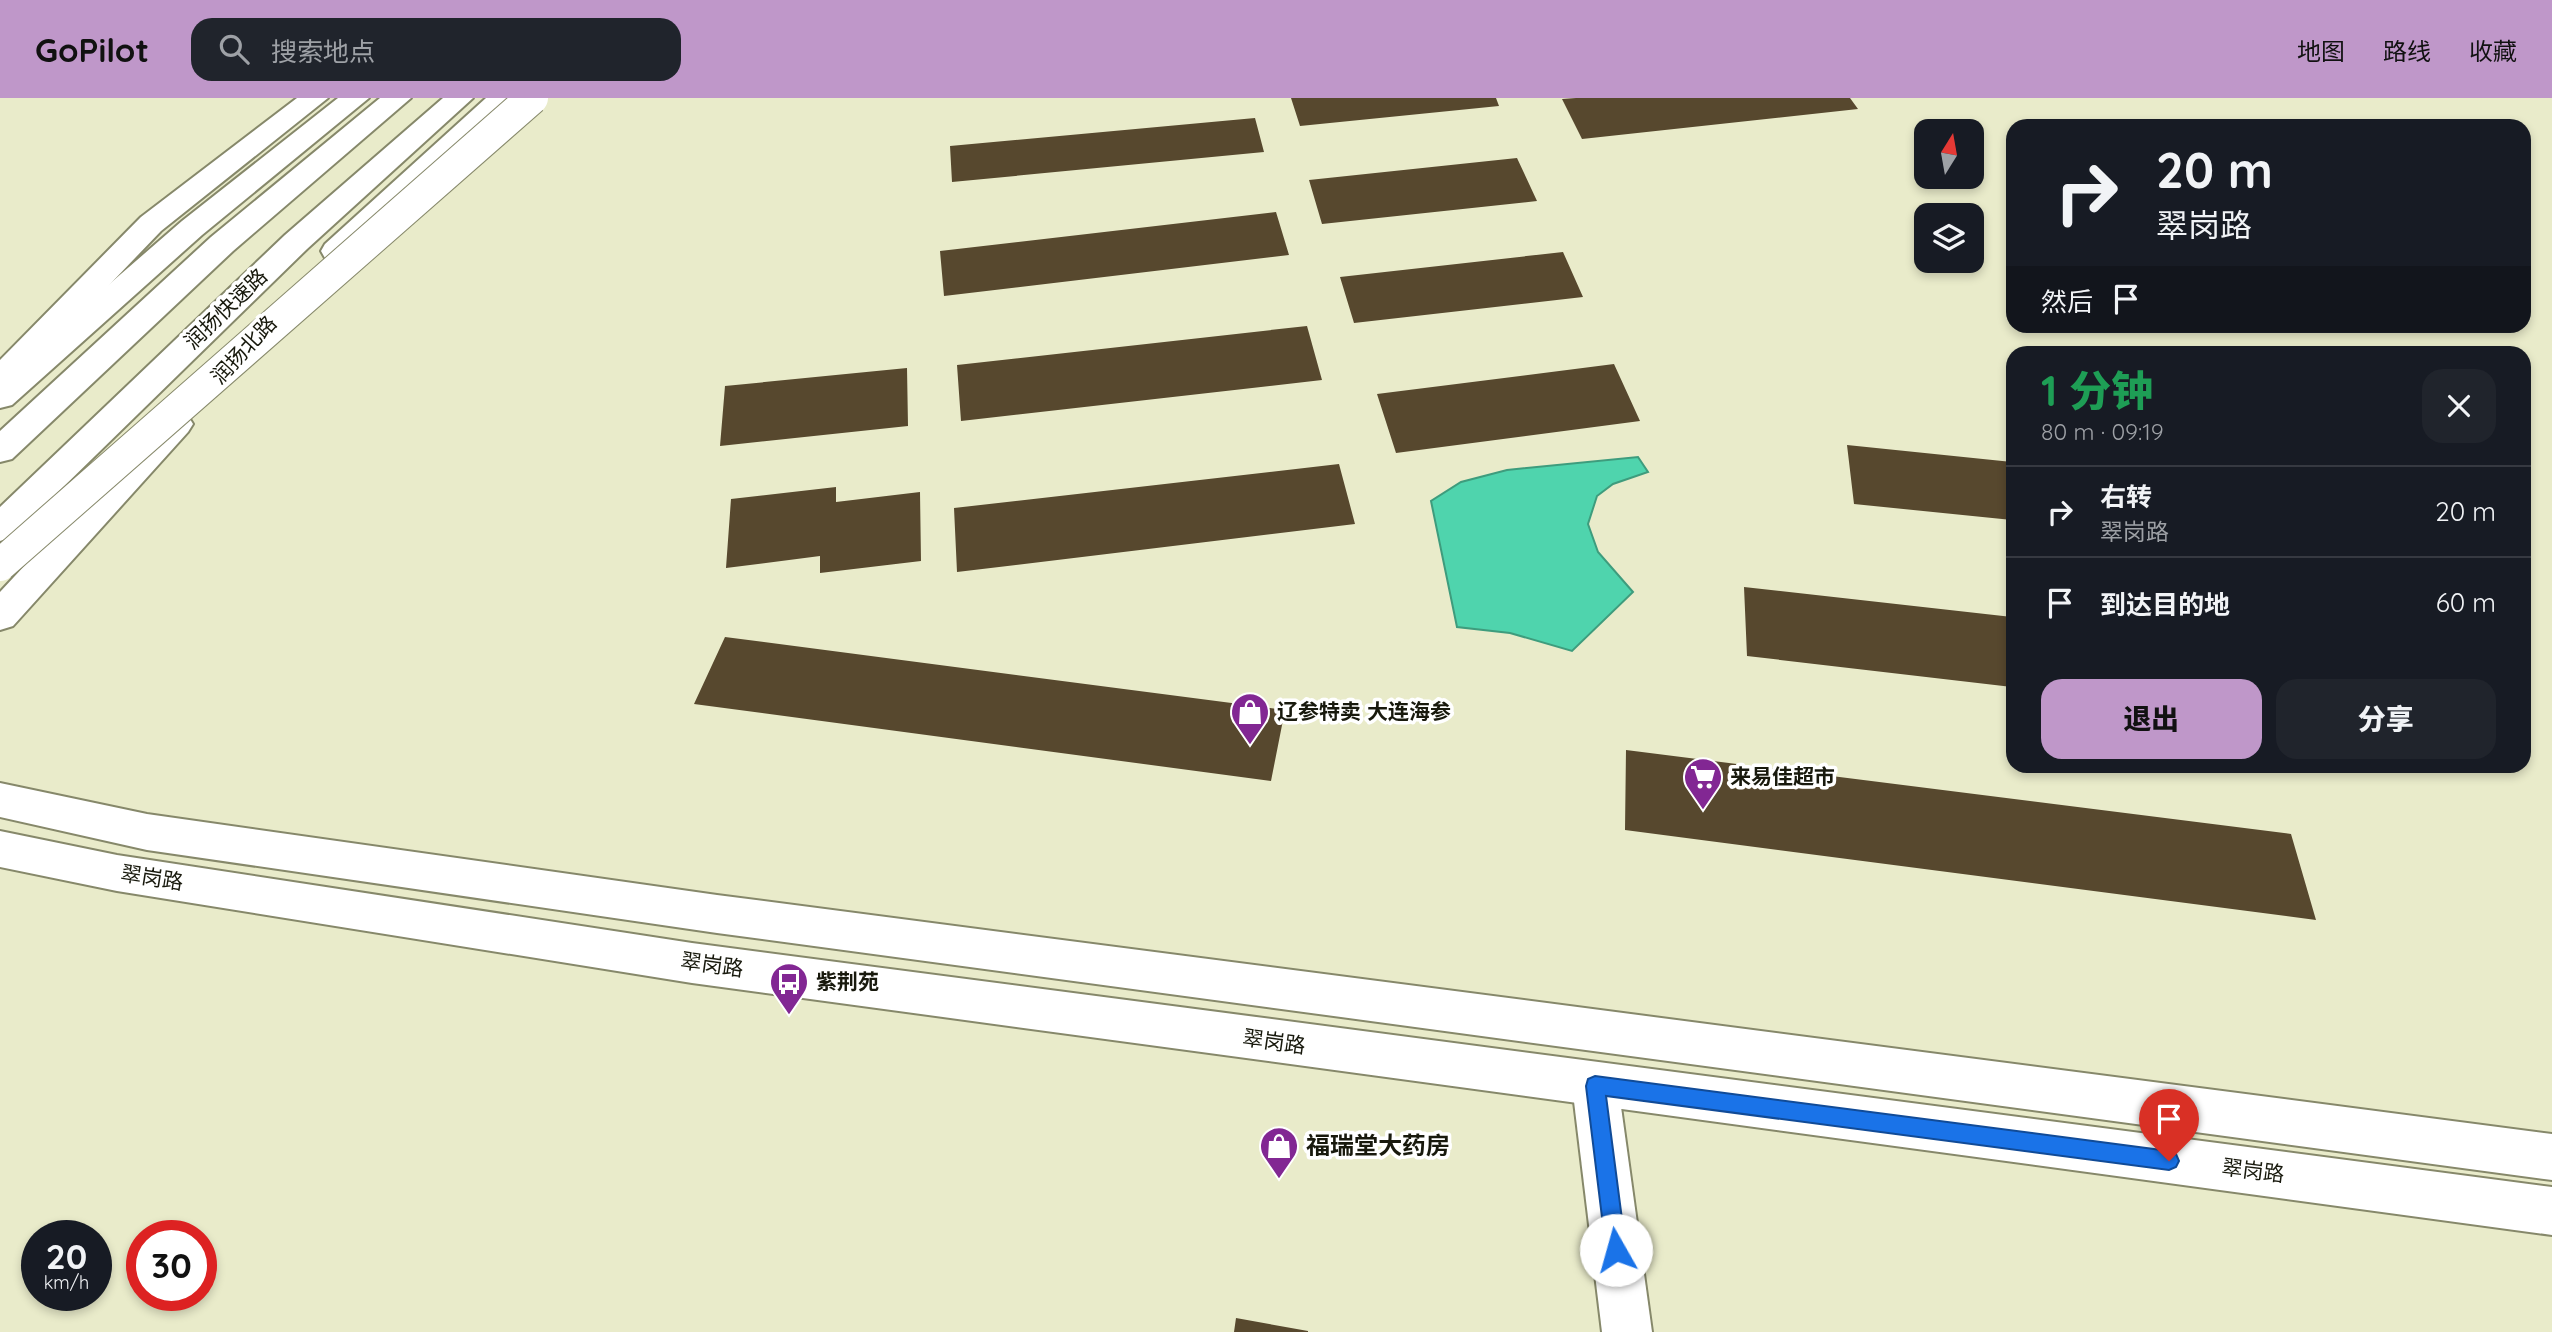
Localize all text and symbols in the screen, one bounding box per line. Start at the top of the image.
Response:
search box [191,18,681,81]
text: GoPilot [35,29,149,70]
icon: search [215,30,253,68]
text: 搜索地点 [271,35,375,68]
text: 地图 [2297,36,2345,66]
text: 路线 [2383,36,2431,66]
text: 收藏 [2469,36,2517,66]
north arrow [1914,119,1984,189]
map controls [1914,119,1984,273]
text: 20 m [2156,139,2273,200]
icon: right [2041,147,2132,238]
button: layers [1914,203,1984,273]
text: 翠岗路 [2156,205,2252,245]
street label: 润扬快速路 [179,262,272,354]
icon: arrive [2107,280,2145,318]
text: 然后 [2041,285,2093,318]
street label: 润扬北路 [205,310,281,389]
text: 1 分钟 [2041,364,2153,417]
button: close [2422,369,2496,443]
text: 80 m · 09:19 [2041,417,2164,446]
text: 右转 [2100,480,2152,513]
icon: right [2041,493,2079,531]
text: 20 m [2435,495,2496,528]
text: 翠岗路 [2100,517,2169,546]
icon: arrive [2041,584,2079,622]
text: 60 m [2436,586,2496,619]
text: 到达目的地 [2100,588,2230,621]
button: 退出 [2041,679,2262,759]
button: 分享 [2276,679,2496,759]
shop icon: 辽参特卖 大连海参 [1229,691,1271,746]
place label: 辽参特卖 大连海参 [1277,698,1451,724]
supermarket icon: 来易佳超市 [1682,756,1724,811]
place label: 来易佳超市 [1730,763,1835,789]
street label: 翠岗路 [119,859,185,895]
street label: 翠岗路 [679,947,745,981]
bus stop icon: 紫荆苑 [768,961,810,1016]
place label: 紫荆苑 [816,968,879,994]
street label: 翠岗路 [1241,1024,1307,1058]
pin [2139,1089,2199,1161]
icon: arrive [2150,1100,2188,1138]
shop icon: 福瑞堂大药房 [1258,1125,1300,1180]
place label: 福瑞堂大药房 [1306,1130,1450,1160]
street label: 翠岗路 [2220,1153,2286,1187]
position arrow [1579,1213,1653,1287]
speed limit sign: 30 [126,1220,217,1311]
text: 20 [46,1234,87,1278]
text: km/h [44,1271,89,1294]

